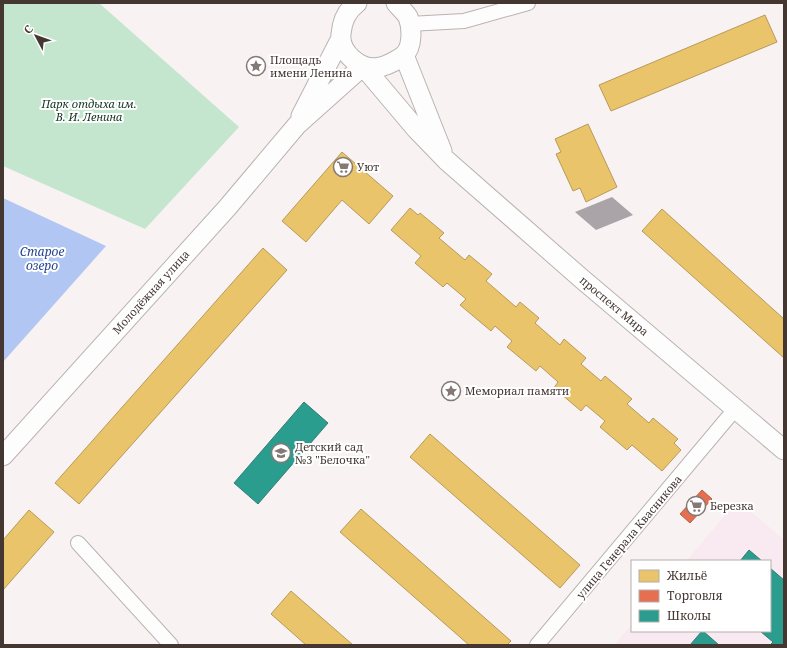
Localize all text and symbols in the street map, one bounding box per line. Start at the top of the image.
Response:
north arrow [16,16,56,56]
text: С [20,21,36,37]
place label: Площадь имени Ленина [270,52,352,80]
place icon: Площадь имени Ленина [245,55,267,77]
park label: Парк отдыха им. В. И. Ленина [40,96,137,124]
supermarket icon: Уют [332,156,354,178]
place label: Уют [357,159,379,174]
water label: Старое озеро [20,243,64,274]
street label: Молодёжная улица [109,246,192,337]
street label: проспект Мира [577,272,652,339]
place icon: Мемориал памяти [440,380,462,402]
place label: Мемориал памяти [465,383,569,398]
place label: Детский сад №3 "Белочка" [295,439,370,467]
school or university icon: Детский сад №3 "Белочка" [270,442,292,464]
street label: улица Генерала Квасникова [572,472,685,602]
supermarket icon: Березка [685,495,707,517]
place label: Березка [710,498,754,513]
legend [631,560,771,632]
text: Жильё [666,567,707,584]
text: Торговля [667,587,723,604]
text: Школы [667,607,711,624]

